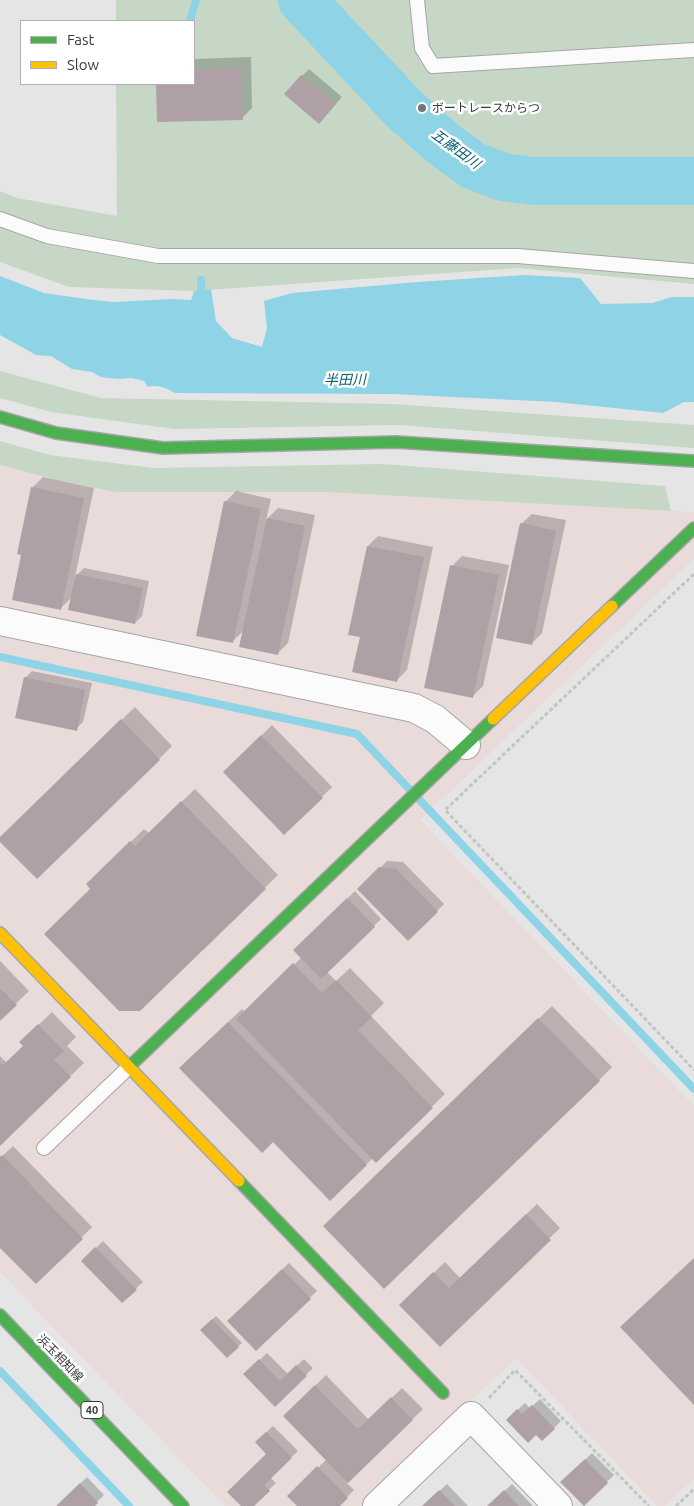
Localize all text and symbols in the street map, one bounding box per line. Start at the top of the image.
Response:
legend [20,20,195,85]
text: Fast [67,31,94,48]
text: Slow [67,56,99,73]
place label: ボートレースからつ [432,101,540,115]
marker: ボートレースからつ [416,102,428,114]
water label: 五藤田川 [428,126,484,172]
water label: 半田川 [324,371,366,389]
street label: 浜玉相知線 [34,1331,86,1385]
road number: 40 [81,1402,103,1418]

